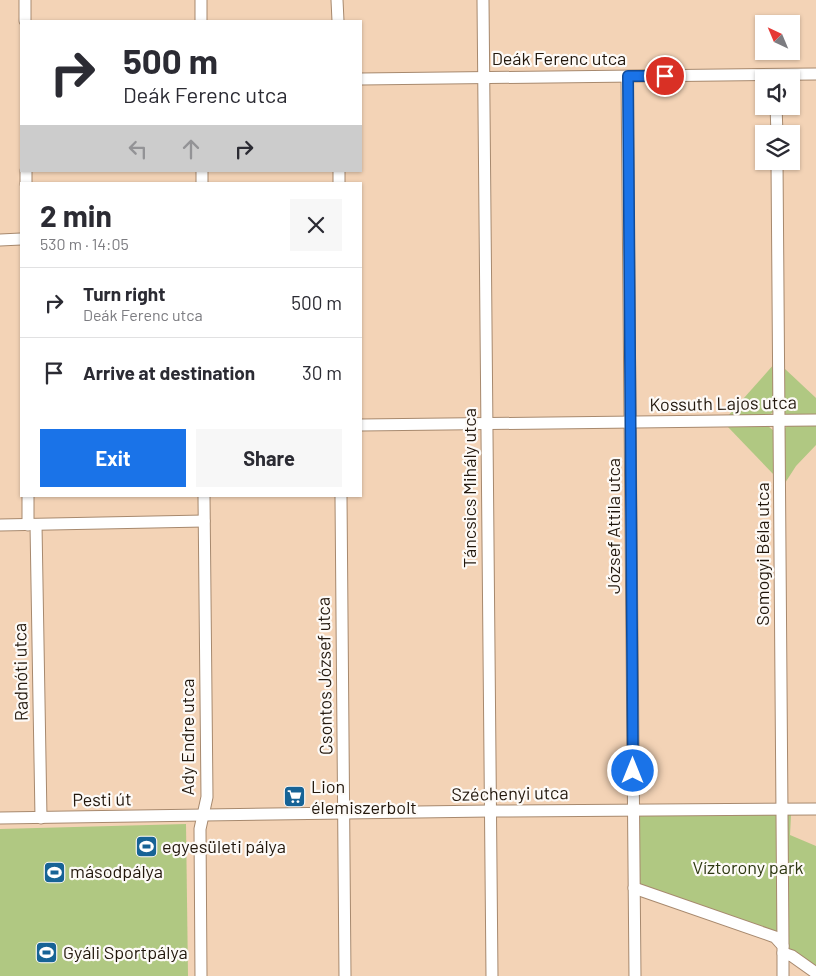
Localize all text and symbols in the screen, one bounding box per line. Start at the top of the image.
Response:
north arrow [755,15,800,60]
map controls [755,15,800,170]
text: 500 m [123,39,218,81]
icon: right [40,40,105,105]
street label: Deák Ferenc utca [492,47,626,69]
pin [644,55,686,97]
icon: arrive [651,62,679,90]
button: sound [755,70,800,115]
text: Deák Ferenc utca [123,81,288,107]
button: layers [755,125,800,170]
icon: left [124,135,152,163]
icon: ahead [177,135,205,163]
icon: right [230,135,258,163]
text: 2 min [40,197,112,233]
button: close [290,199,342,251]
text: 530 m · 14:05 [40,234,129,253]
text: Turn right [83,282,165,305]
icon: right [40,289,68,317]
text: 500 m [291,291,342,314]
text: Deák Ferenc utca [83,305,203,324]
icon: arrive [40,359,68,387]
text: Arrive at destination [83,361,255,384]
text: 30 m [302,361,342,384]
street label: Kossuth Lajos utca [649,391,797,415]
street label: Táncsics Mihály utca [458,408,480,568]
button: Exit [40,429,186,487]
button: Share [196,429,342,487]
street label: József Attila utca [602,458,624,594]
street label: Somogyi Béla utca [751,482,773,626]
street label: Csontos József utca [312,597,336,755]
street label: Radnóti utca [8,623,32,721]
street label: Ady Endre utca [176,679,198,795]
position arrow [606,744,658,796]
place label: Lion élemiszerbolt [311,775,417,818]
street label: Széchenyi utca [451,781,569,805]
supermarket icon: Lion élemiszerbolt [283,785,307,809]
street label: Pesti út [72,787,132,811]
sports icon: egyesületi pálya [134,835,158,859]
place label: egyesületi pálya [162,835,286,857]
park label: Víztorony park [693,856,803,878]
sports icon: másodpálya [42,860,66,884]
place label: másodpálya [70,860,163,882]
sports icon: Gyáli Sportpálya [35,941,59,965]
place label: Gyáli Sportpálya [63,941,188,963]

